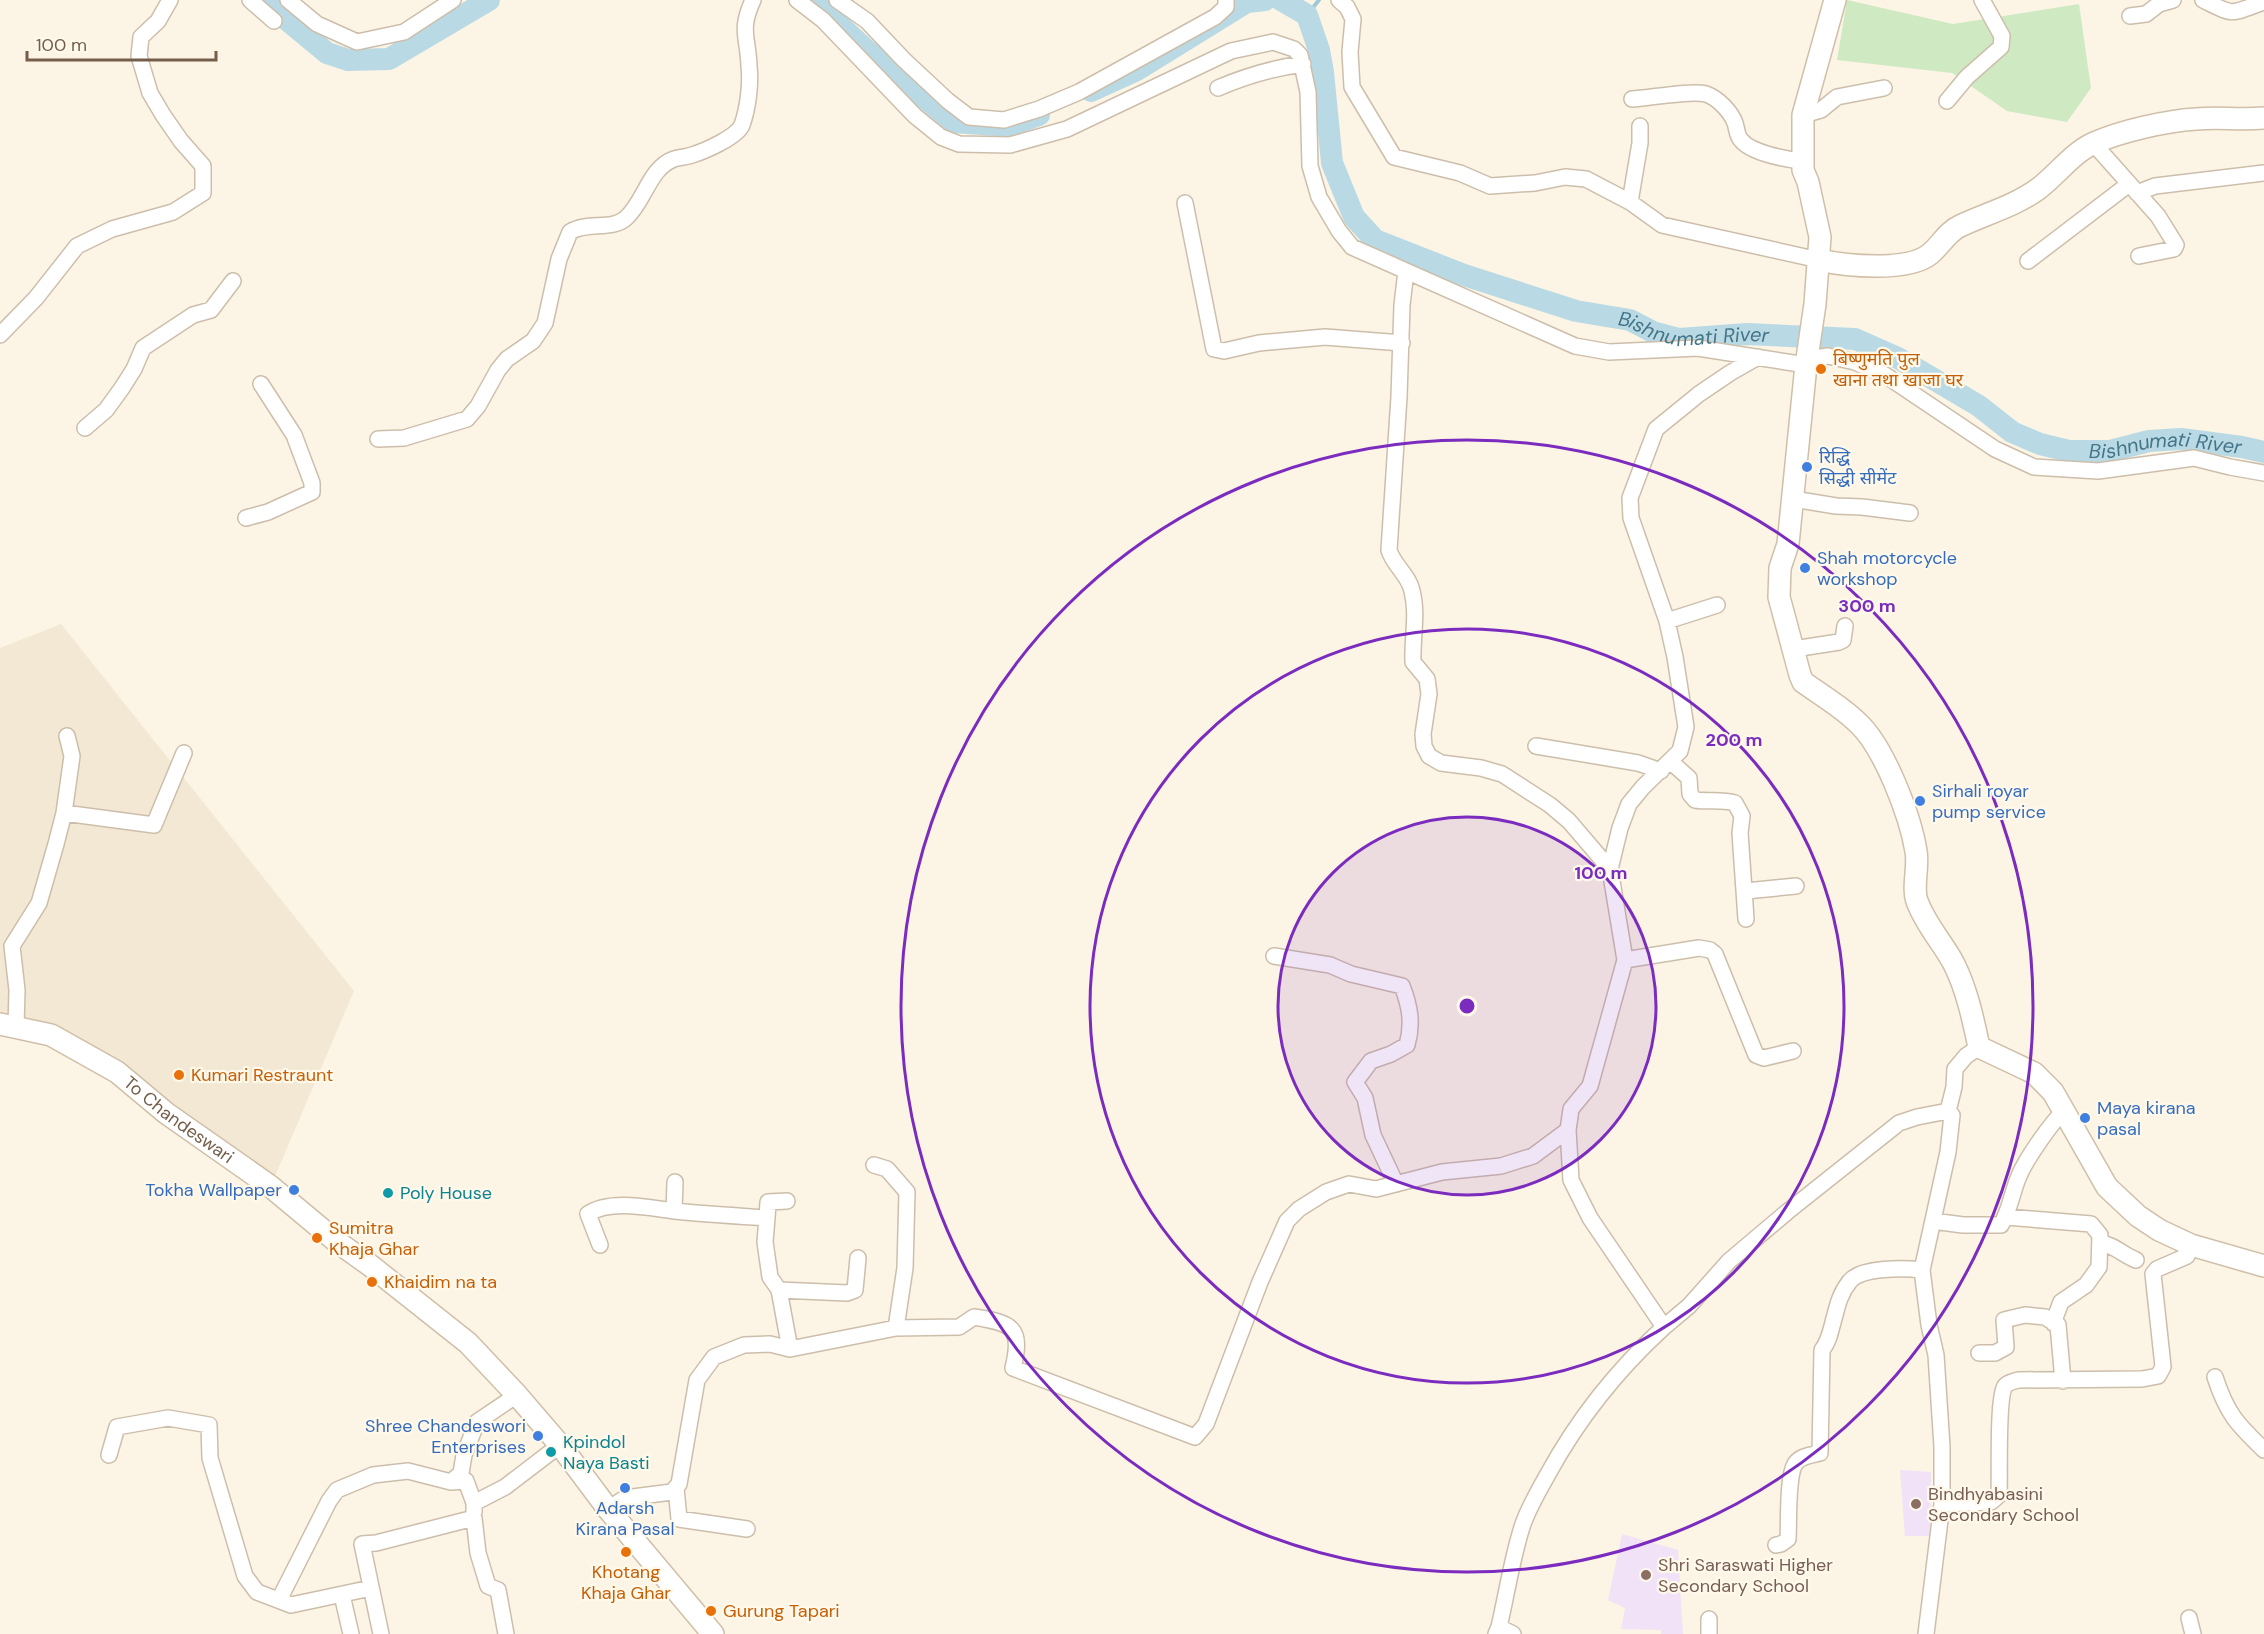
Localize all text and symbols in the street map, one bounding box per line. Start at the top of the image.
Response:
scale bar [27,24,216,62]
text: 100 m [36,33,87,57]
water label: Bishnumati River [1616,305,1770,352]
place label: बिष्णुमति पुल खाना तथा खाजा घर [1833,347,1964,392]
marker: बिष्णुमति पुल खाना तथा खाजा घर [1814,362,1828,376]
water label: Bishnumati River [2089,426,2244,465]
place label: रिद्धि सिद्धी सीमेंट [1819,445,1897,490]
marker: रिद्धि सिद्धी सीमेंट [1800,460,1814,474]
place label: Shah motorcycle workshop [1817,546,1957,591]
marker: Shah motorcycle workshop [1798,561,1812,575]
text: 300 m [1838,594,1896,618]
text: 200 m [1706,728,1762,752]
place label: Sirhali royar pump service [1932,779,2046,824]
marker: Sirhali royar pump service [1913,794,1927,808]
text: 100 m [1574,861,1628,885]
centre of rings [1457,996,1477,1016]
place label: Kumari Restraunt [191,1063,333,1087]
marker: Kumari Restraunt [172,1068,186,1082]
street label: To Chandeswari [119,1071,239,1169]
place label: Maya kirana pasal [2097,1096,2196,1141]
marker: Maya kirana pasal [2078,1111,2092,1125]
place label: Tokha Wallpaper [145,1178,282,1202]
place label: Poly House [400,1181,492,1205]
marker: Tokha Wallpaper [287,1183,301,1197]
marker: Poly House [381,1186,395,1200]
place label: Sumitra Khaja Ghar [329,1216,419,1261]
marker: Sumitra Khaja Ghar [310,1231,324,1245]
place label: Khaidim na ta [384,1270,497,1294]
marker: Khaidim na ta [365,1275,379,1289]
place label: Shree Chandeswori Enterprises [365,1414,526,1459]
marker: Shree Chandeswori Enterprises [531,1429,545,1443]
place label: Kpindol Naya Basti [563,1430,650,1475]
marker: Kpindol Naya Basti [544,1445,558,1459]
marker: Adarsh Kirana Pasal [618,1481,632,1495]
place label: Bindhyabasini Secondary School [1928,1482,2079,1527]
place label: Adarsh Kirana Pasal [576,1496,674,1541]
marker: Bindhyabasini Secondary School [1909,1497,1923,1511]
marker: Khotang Khaja Ghar [619,1545,633,1559]
place label: Shri Saraswati Higher Secondary School [1658,1553,1833,1598]
place label: Khotang Khaja Ghar [581,1560,671,1605]
marker: Shri Saraswati Higher Secondary School [1639,1568,1653,1582]
place label: Gurung Tapari [723,1599,840,1623]
marker: Gurung Tapari [704,1604,718,1618]

